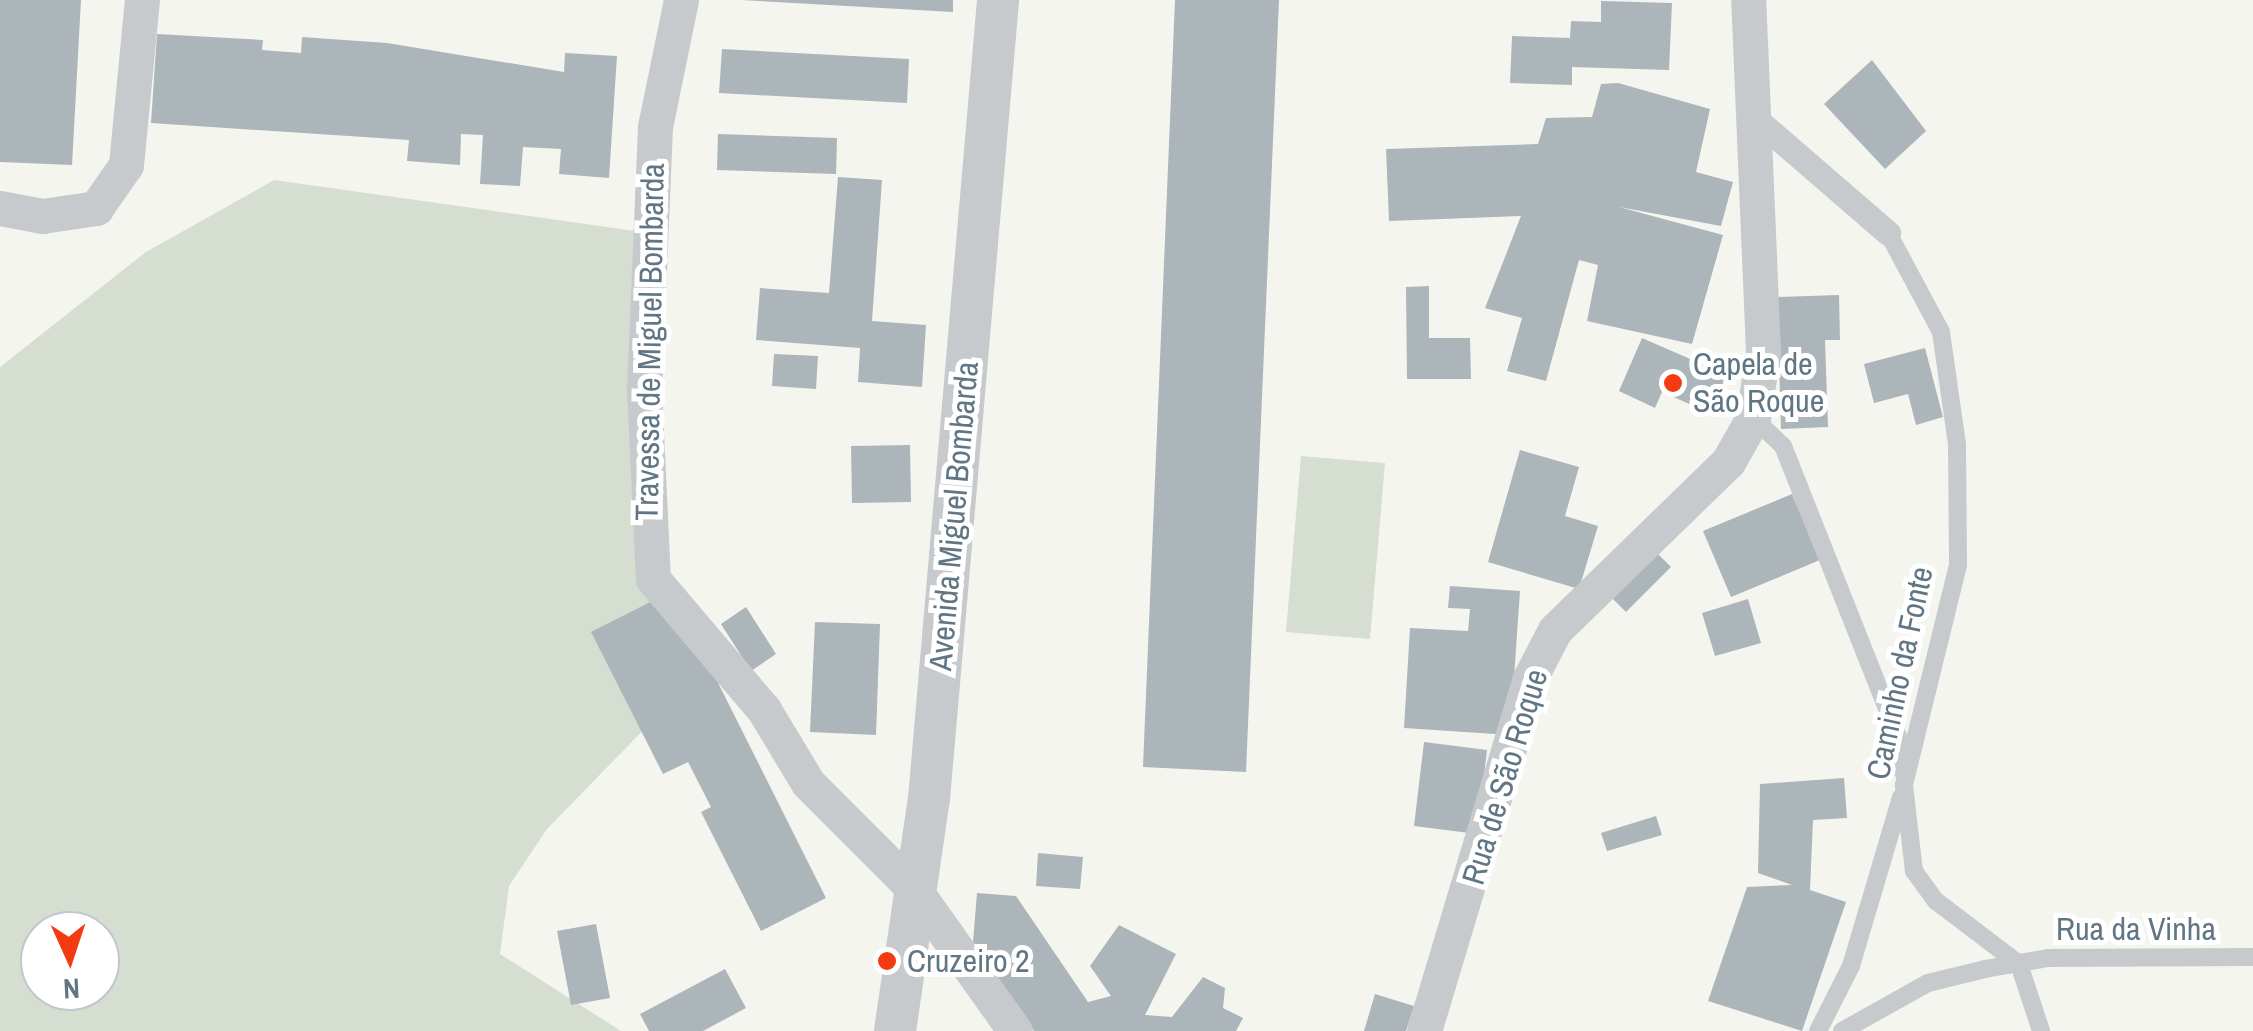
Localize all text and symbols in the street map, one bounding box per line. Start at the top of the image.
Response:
street label: Travessa de Miguel Bombarda [628,163,672,521]
place label: Capela de São Roque [1693,346,1824,421]
street label: Avenida Miguel Bombarda [921,360,987,672]
marker: Capela de São Roque [1662,372,1684,394]
street label: Caminho da Fonte [1859,563,1941,783]
street label: Rua de São Roque [1454,665,1556,889]
street label: Rua da Vinha [2056,910,2216,948]
north arrow [20,911,120,1011]
place label: Cruzeiro 2 [907,942,1029,980]
marker: Cruzeiro 2 [876,950,898,972]
text: N [62,970,81,1008]

